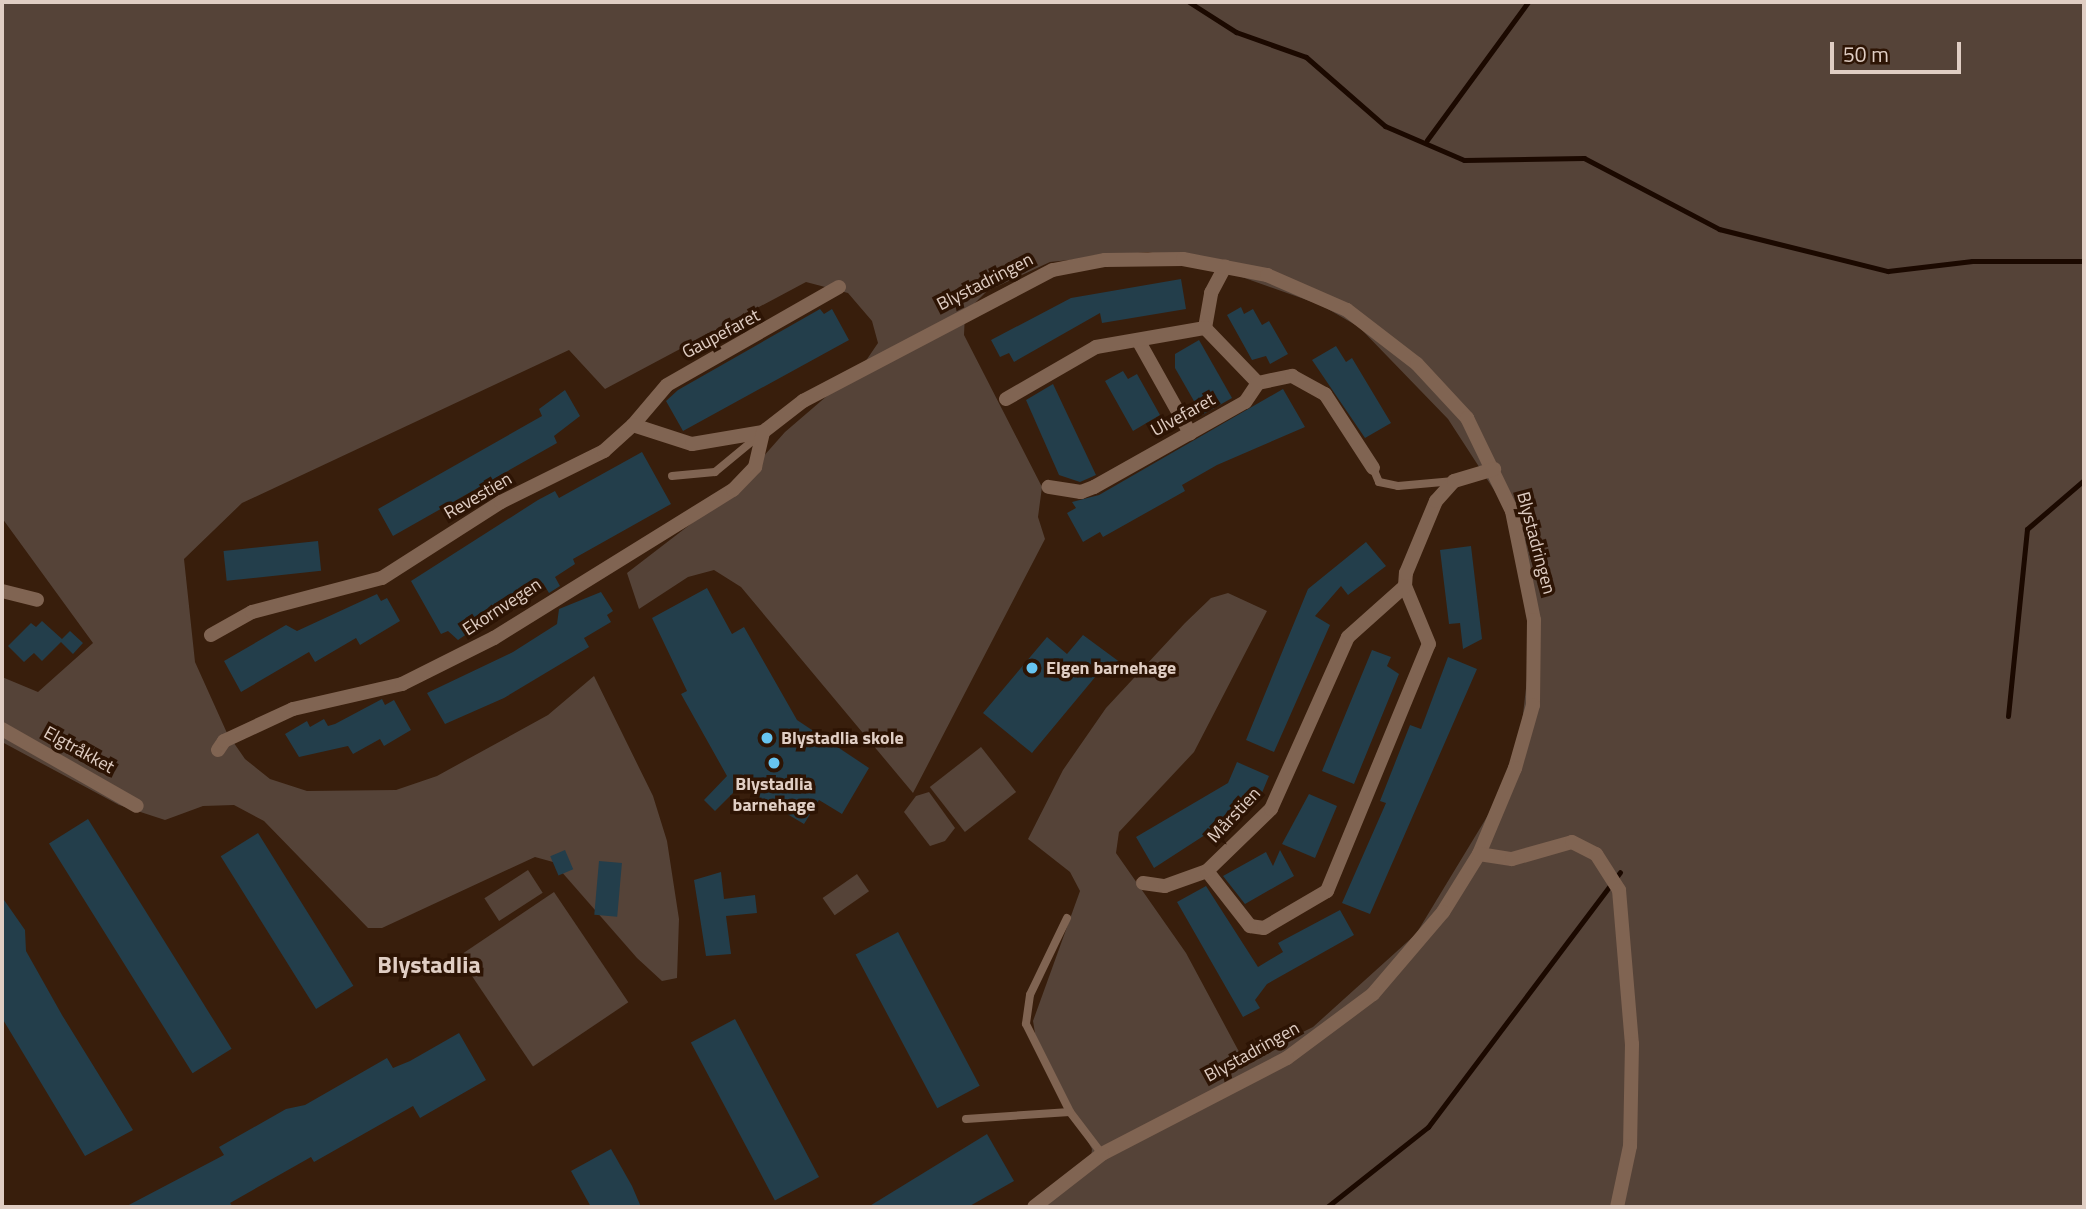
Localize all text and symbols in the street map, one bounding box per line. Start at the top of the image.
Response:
scale bar [1834,28,1965,72]
text: 50 m [1843,38,1889,70]
street label: Blystadringen [933,249,1037,315]
street label: Gaupefaret [679,305,763,363]
street label: Ulvefaret [1147,389,1219,441]
street label: Revestien [440,468,516,524]
street label: Blystadringen [1512,490,1560,596]
street label: Ekornvegen [459,574,545,640]
place label: Elgen barnehage [1046,657,1176,679]
marker: Elgen barnehage [1024,660,1040,676]
street label: Elgtråkket [40,722,118,778]
place label: Blystadlia skole [781,727,904,749]
marker: Blystadlia skole [759,730,775,746]
marker: Blystadlia barnehage [766,755,782,771]
place label: Blystadlia barnehage [733,774,815,816]
street label: Mårstien [1203,783,1265,847]
district label: Blystadlia [377,951,481,979]
street label: Blystadringen [1201,1017,1303,1087]

